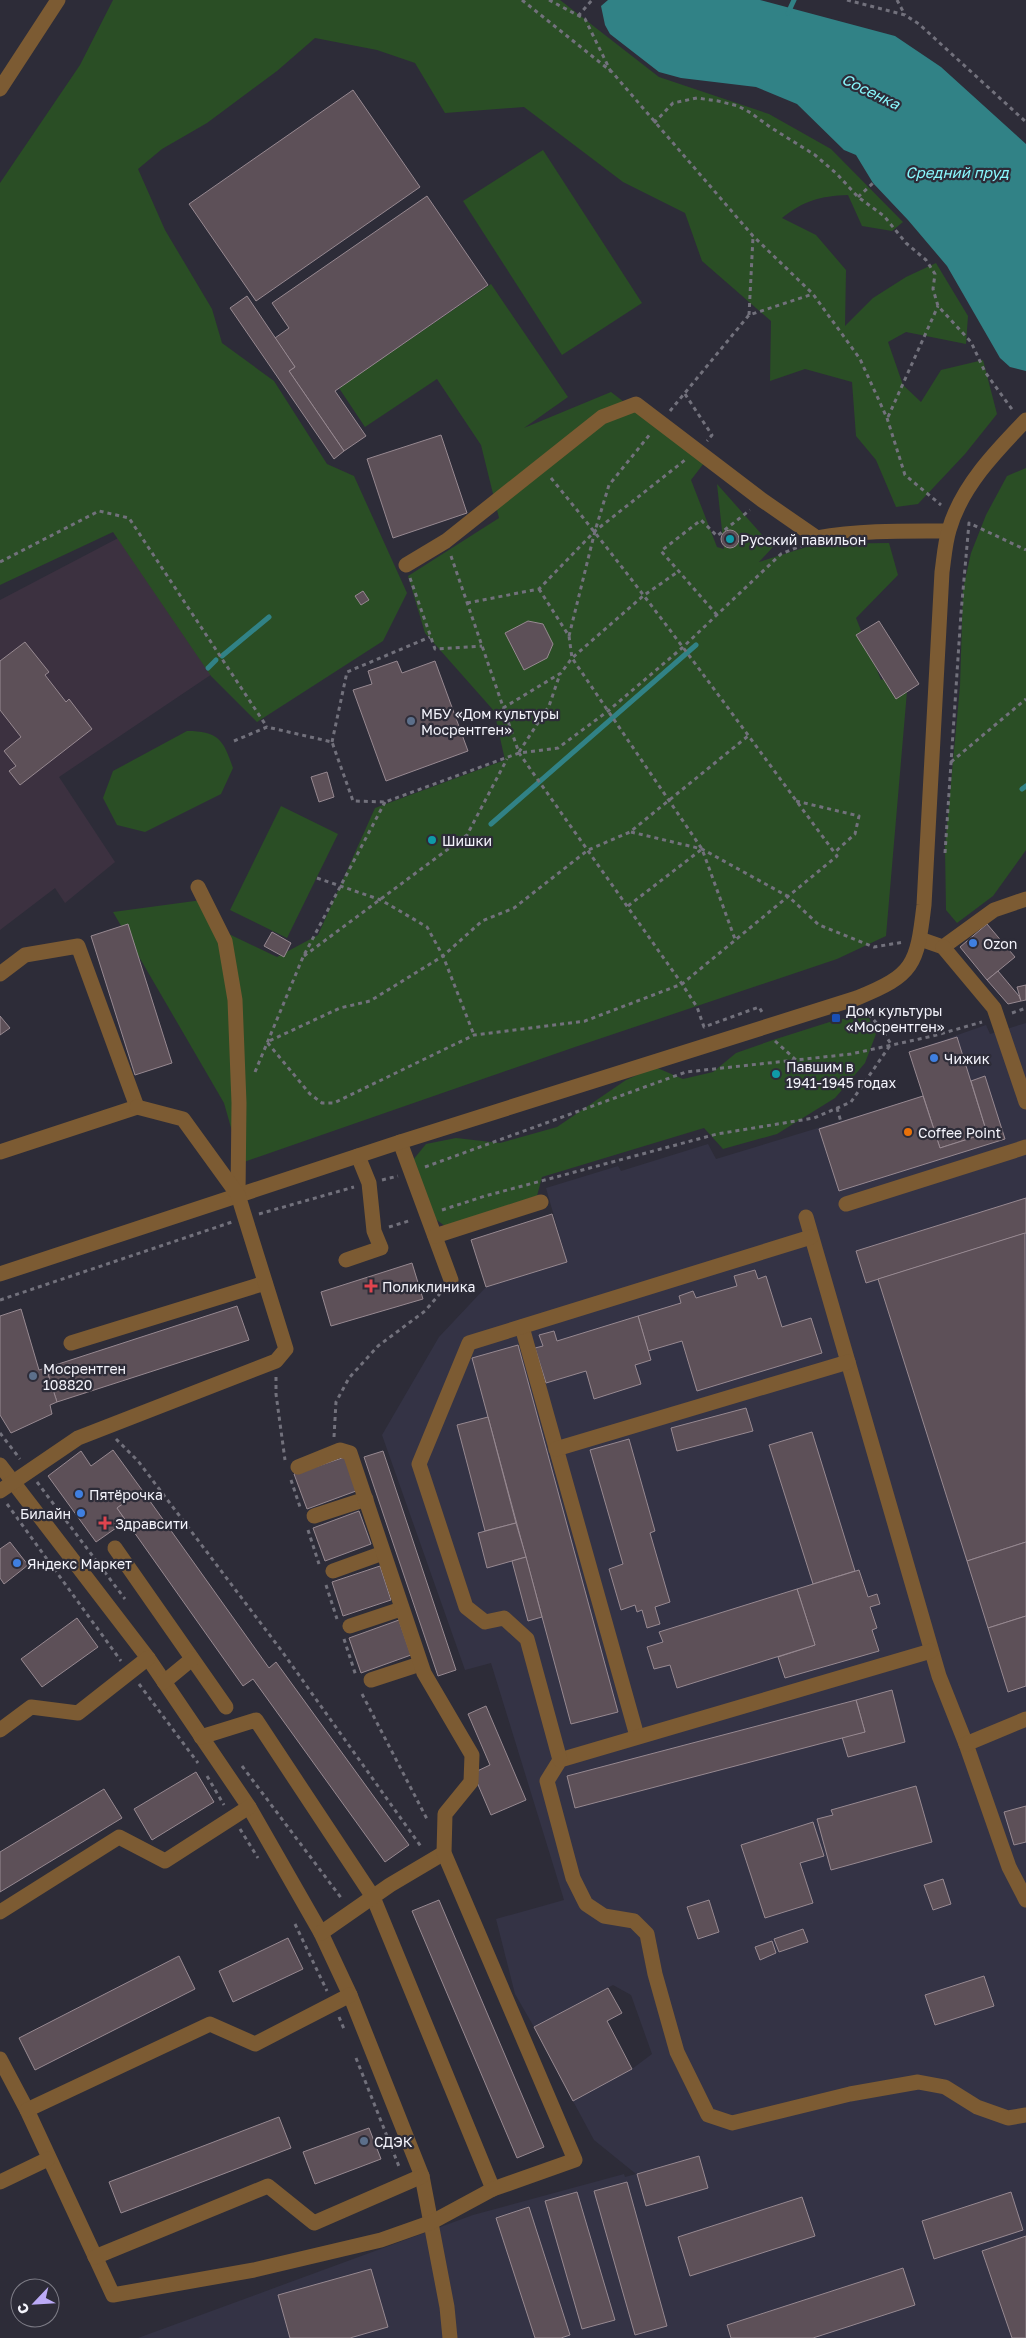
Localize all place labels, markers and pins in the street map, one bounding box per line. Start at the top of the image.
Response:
place label: Русский павильон [740,531,866,548]
marker: Русский павильон [724,533,736,545]
place label: МБУ «Дом культуры Мосрентген» [421,705,559,738]
marker: МБУ «Дом культуры Мосрентген» [405,715,417,727]
place label: Шишки [442,832,492,849]
marker: Шишки [426,834,438,846]
place label: Ozon [983,935,1017,952]
marker: Ozon [967,937,979,949]
place label: Дом культуры «Мосрентген» [846,1002,945,1035]
marker: Дом культуры «Мосрентген» [830,1012,842,1024]
place label: Чижик [944,1050,990,1067]
marker: Чижик [928,1052,940,1064]
place label: Павшим в 1941-1945 годах [786,1058,896,1091]
marker: Павшим в 1941-1945 годах [770,1068,782,1080]
place label: Coffee Point [918,1124,1001,1141]
marker: Coffee Point [902,1126,914,1138]
place label: Поликлиника [382,1278,475,1295]
marker: Поликлиника [364,1279,378,1293]
place label: Мосрентген 108820 [43,1360,126,1393]
marker: Мосрентген 108820 [27,1370,39,1382]
place label: Пятёрочка [89,1486,163,1503]
marker: Пятёрочка [73,1488,85,1500]
place label: Билайн [20,1505,71,1522]
marker: Билайн [75,1507,87,1519]
place label: Здравсити [115,1515,188,1532]
marker: Здравсити [99,1517,111,1529]
place label: Яндекс Маркет [27,1555,132,1572]
marker: Яндекс Маркет [11,1557,23,1569]
place label: СДЭК [374,2133,413,2150]
marker: СДЭК [358,2135,370,2147]

